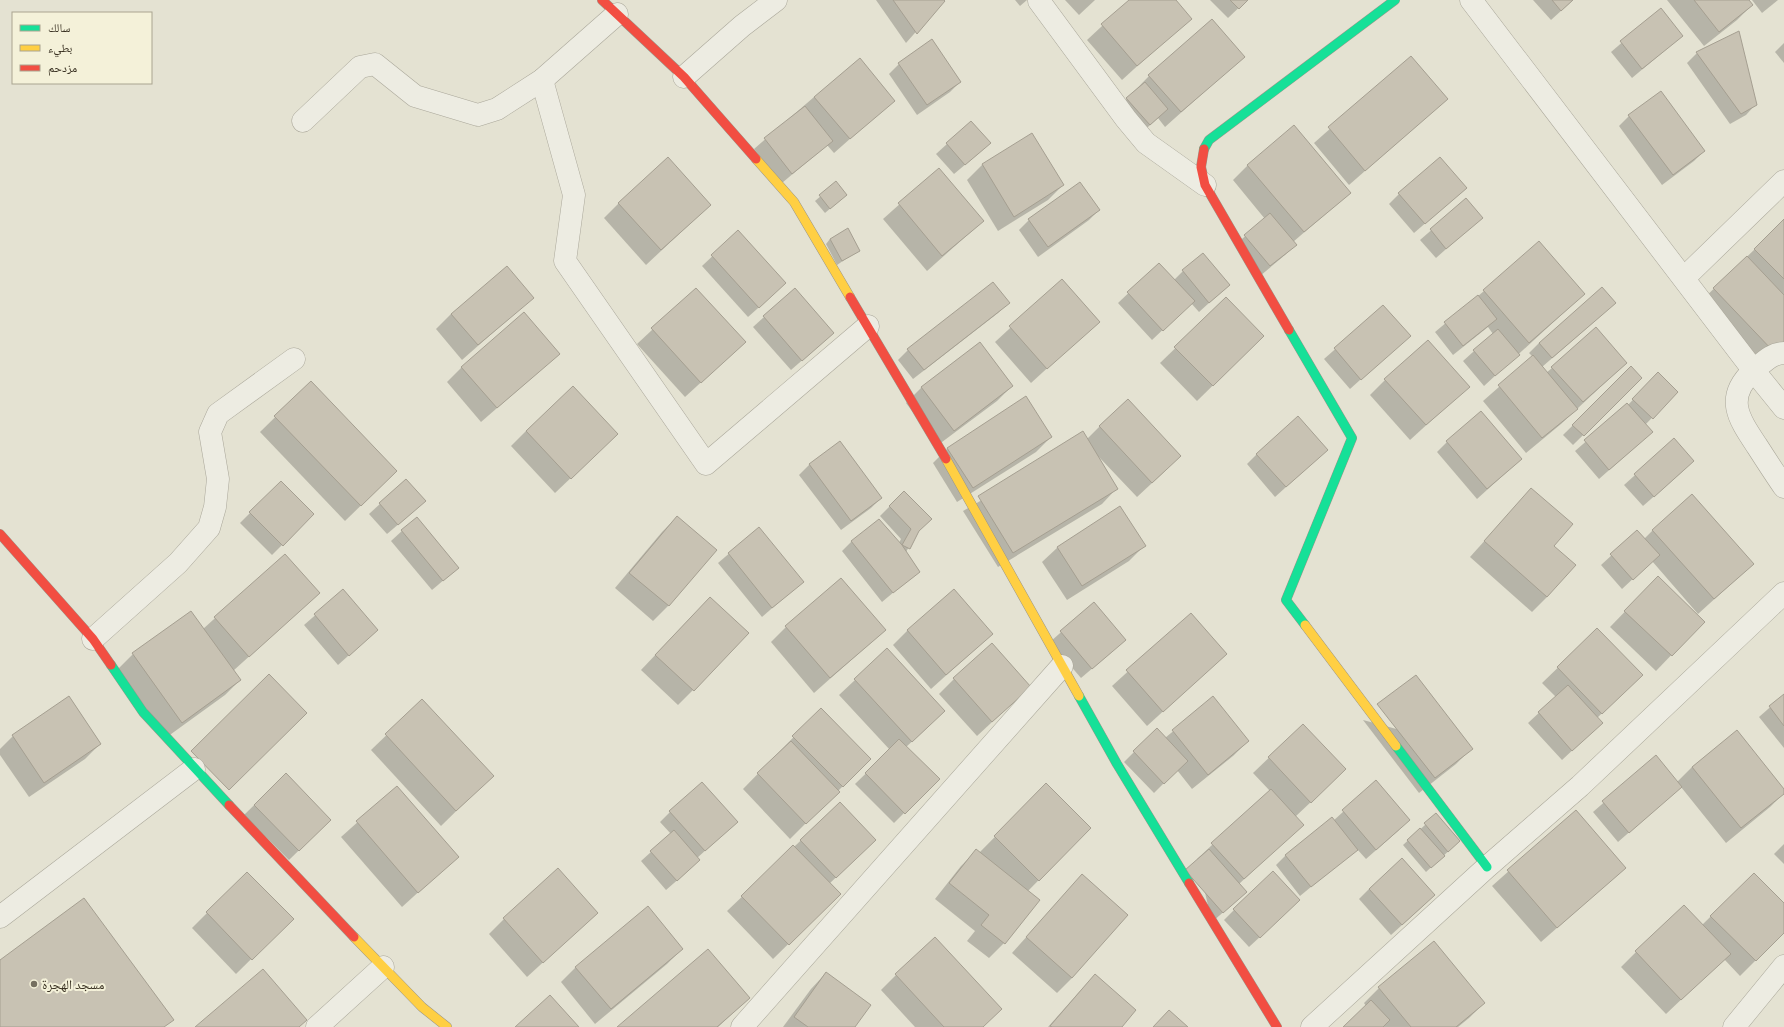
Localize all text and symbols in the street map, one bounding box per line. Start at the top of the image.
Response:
legend [12,12,152,84]
text: سالك [48,21,70,35]
text: بطيء [48,41,72,58]
text: مزدحم [48,61,77,76]
place label: مسجد الهجرة [42,977,104,993]
marker: مسجد الهجرة [29,979,39,989]

